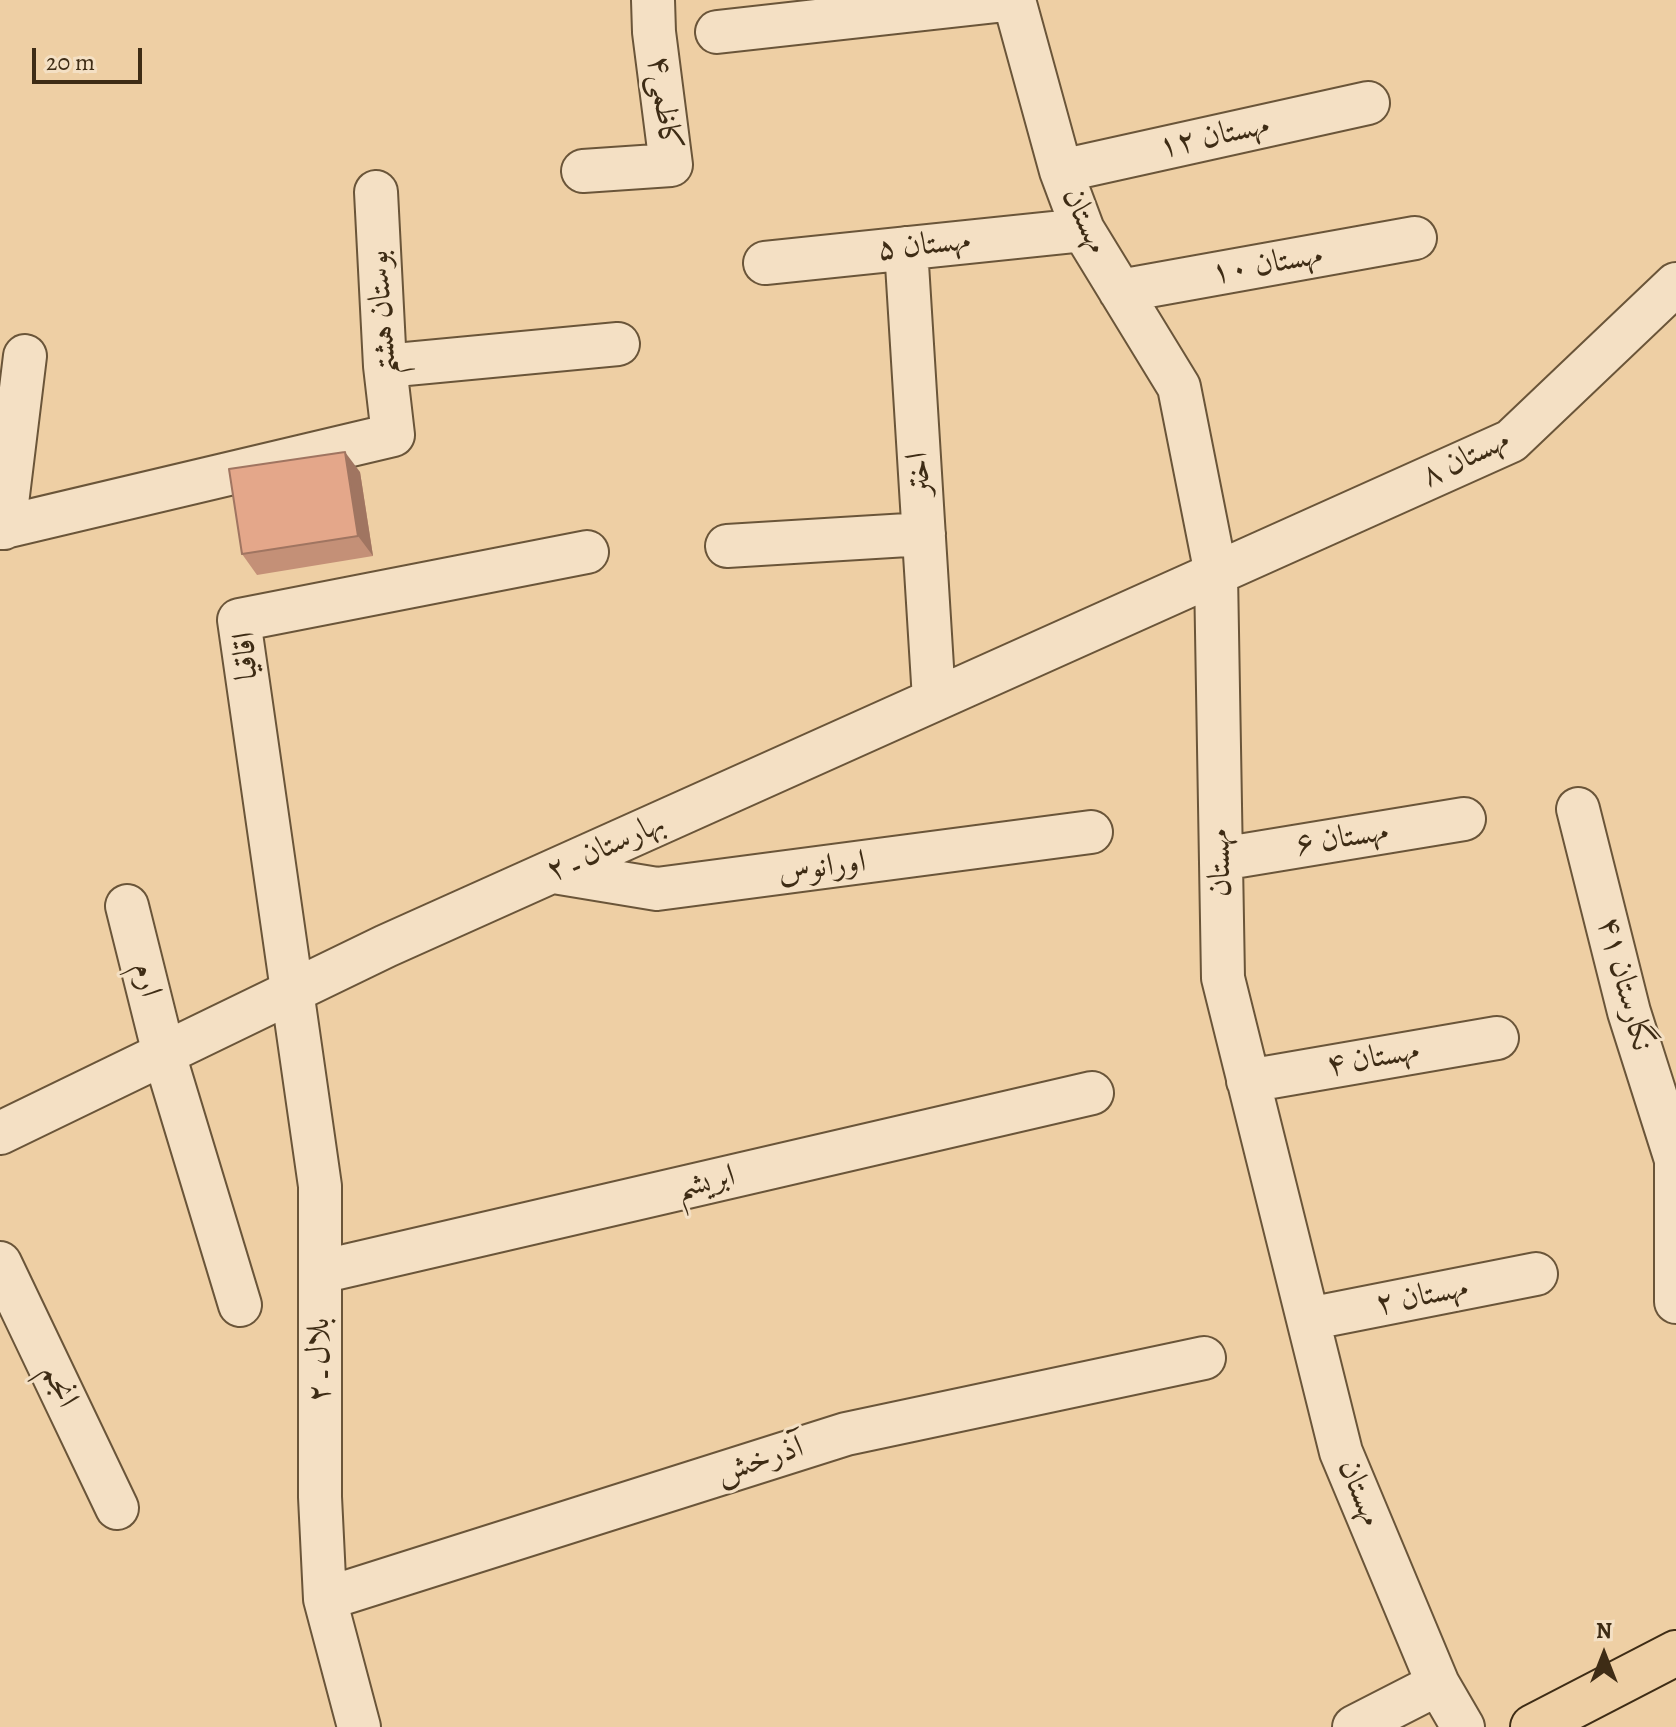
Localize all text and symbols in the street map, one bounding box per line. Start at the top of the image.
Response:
scale bar [36,32,146,82]
text: 20 m [46,46,95,78]
street label: کاظمی۴ [638,53,688,153]
street label: مهستان ۱۲ [1155,107,1273,167]
street label: مهستان [1052,182,1116,260]
street label: مهستان ۵ [875,222,973,270]
street label: مهستان ۱۰ [1208,236,1326,294]
street label: بوستان هشتم [359,249,407,377]
street label: مهستان ۸ [1416,421,1516,497]
street label: اختر [899,451,941,497]
street label: اقاقیا [226,631,268,681]
street label: بهارستان ـ ۲ [541,805,671,891]
street label: مهستان ۶ [1293,813,1391,865]
street label: مهستان [1201,828,1241,898]
street label: اورانوس [776,844,868,892]
street label: نگارستان ۴۱ [1588,913,1660,1055]
street label: ارم [123,959,169,1001]
street label: مهستان ۴ [1324,1032,1422,1086]
street label: ابریشم [673,1158,739,1208]
street label: مهستان ۲ [1372,1269,1472,1325]
street label: بلال ـ ۲ [301,1318,339,1402]
street label: انجم [32,1358,86,1414]
street label: آذرخش [711,1429,809,1493]
street label: مهستان [1328,1454,1390,1532]
north arrow [1564,1615,1644,1695]
text: N [1596,1616,1612,1646]

